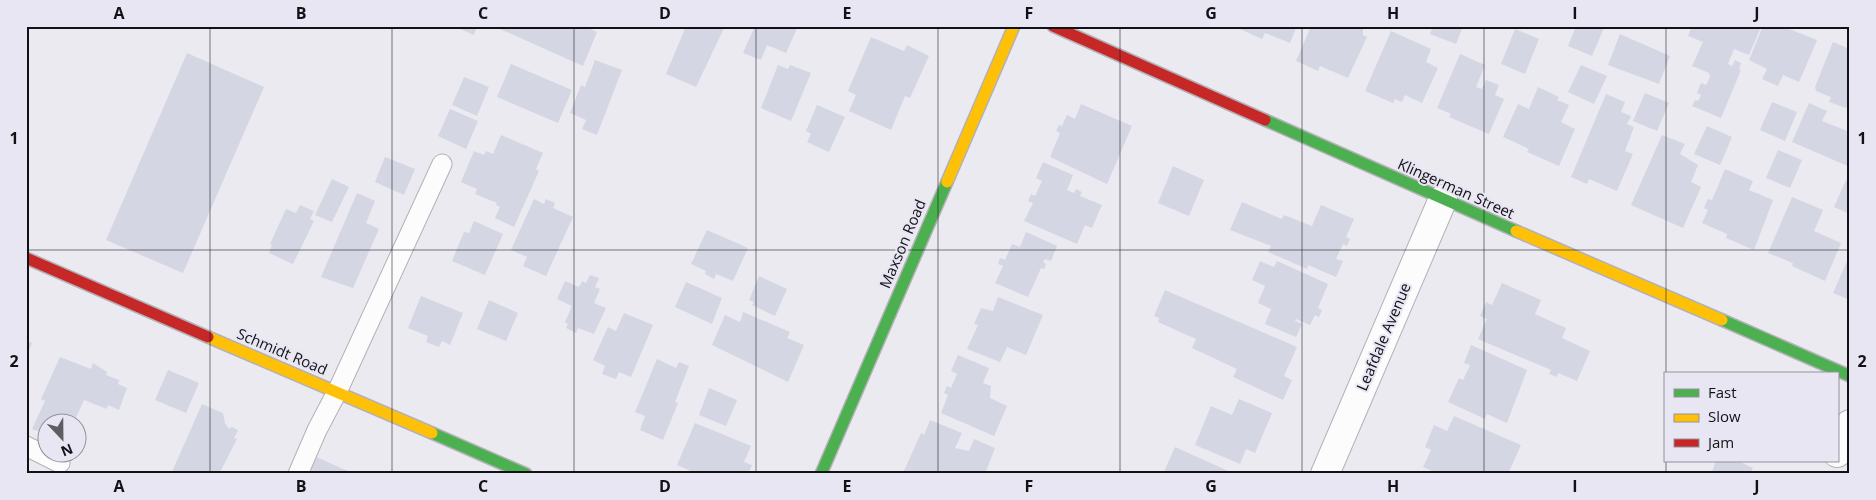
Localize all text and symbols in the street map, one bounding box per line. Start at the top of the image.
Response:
text: A [113,2,125,24]
text: B [296,2,306,24]
text: C [478,2,488,24]
text: D [659,2,671,24]
text: E [843,2,852,24]
text: F [1025,2,1033,24]
text: G [1205,2,1217,24]
text: H [1387,2,1399,24]
text: I [1572,2,1578,24]
text: J [1752,2,1760,24]
text: 1 [9,127,19,149]
text: 1 [1857,127,1867,149]
street label: Klingerman Street [1395,153,1518,223]
street label: Maxson Road [874,196,930,291]
street label: Leafdale Avenue [1351,280,1415,394]
street label: Schmidt Road [234,323,331,379]
text: 2 [9,350,19,372]
text: 2 [1857,350,1867,372]
legend [1664,372,1838,462]
text: Fast [1708,382,1737,402]
text: Slow [1708,406,1741,426]
north arrow [38,412,88,462]
text: Jam [1706,432,1734,452]
text: N [58,440,76,461]
text: A [113,475,125,497]
text: B [296,475,306,497]
text: C [478,475,488,497]
text: D [659,475,671,497]
text: E [843,475,852,497]
text: F [1025,475,1033,497]
text: G [1205,475,1217,497]
text: H [1387,475,1399,497]
text: I [1572,475,1578,497]
text: J [1752,475,1760,497]

